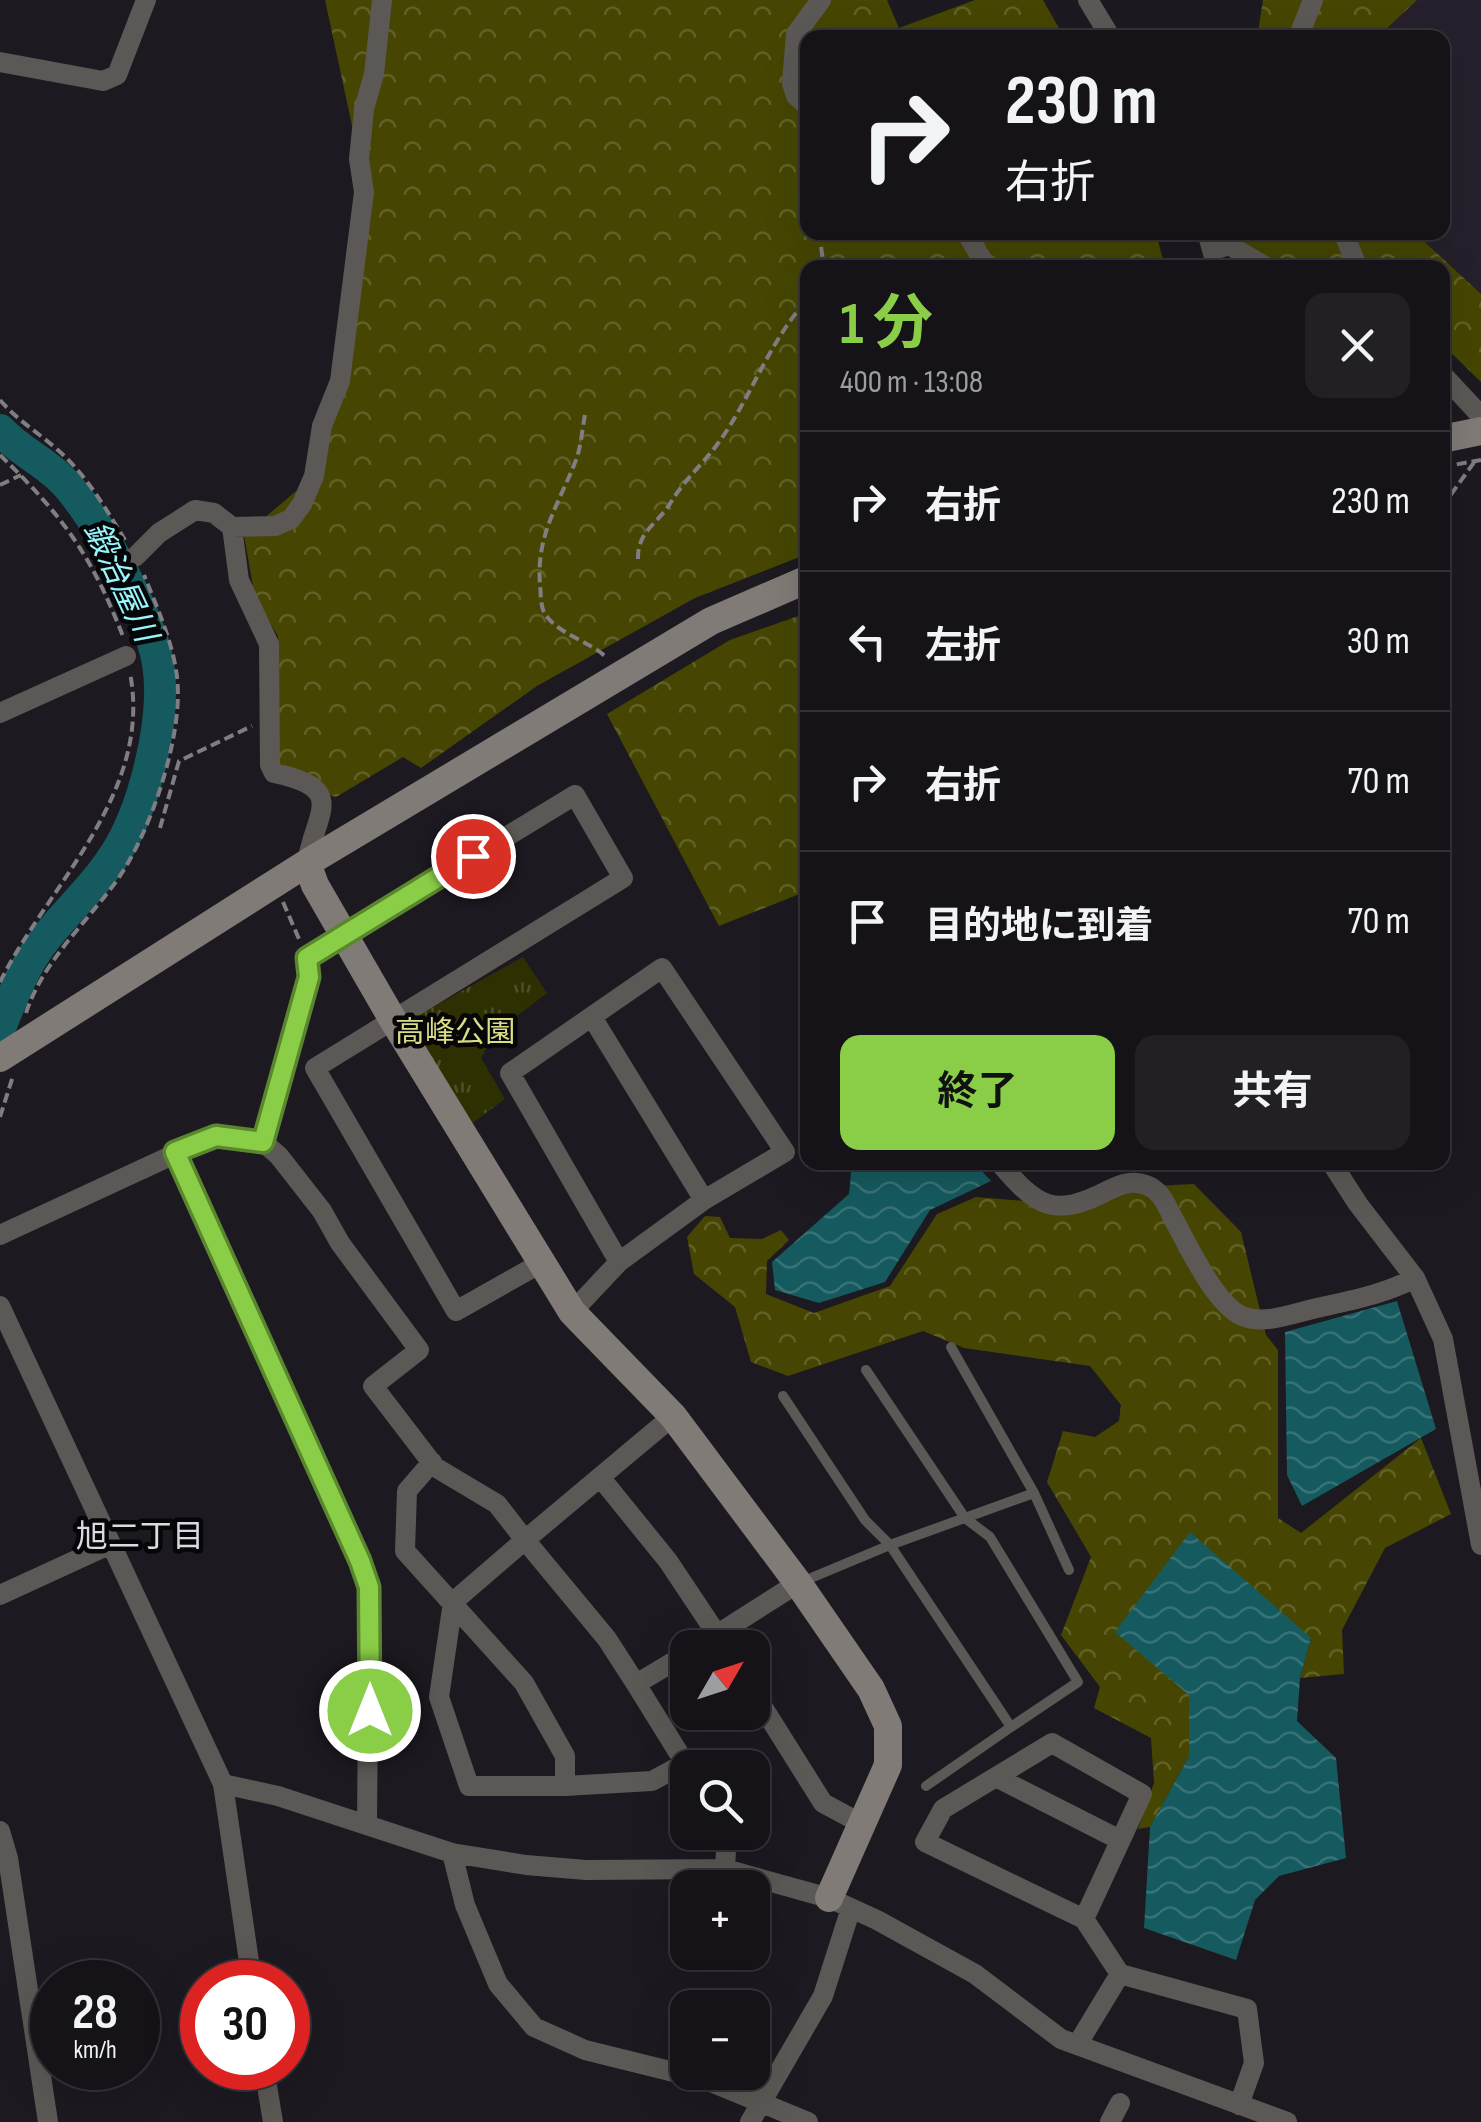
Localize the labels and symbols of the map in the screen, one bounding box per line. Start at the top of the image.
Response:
water label: 鍛治屋川 [75,516,166,651]
pin [431,814,516,899]
park label: 高峰公園 [395,1015,515,1051]
district label: 旭二丁目 [76,1518,204,1557]
north arrow [670,1630,770,1730]
position arrow [318,1659,422,1763]
speed limit sign: 30 [180,1960,310,2090]

